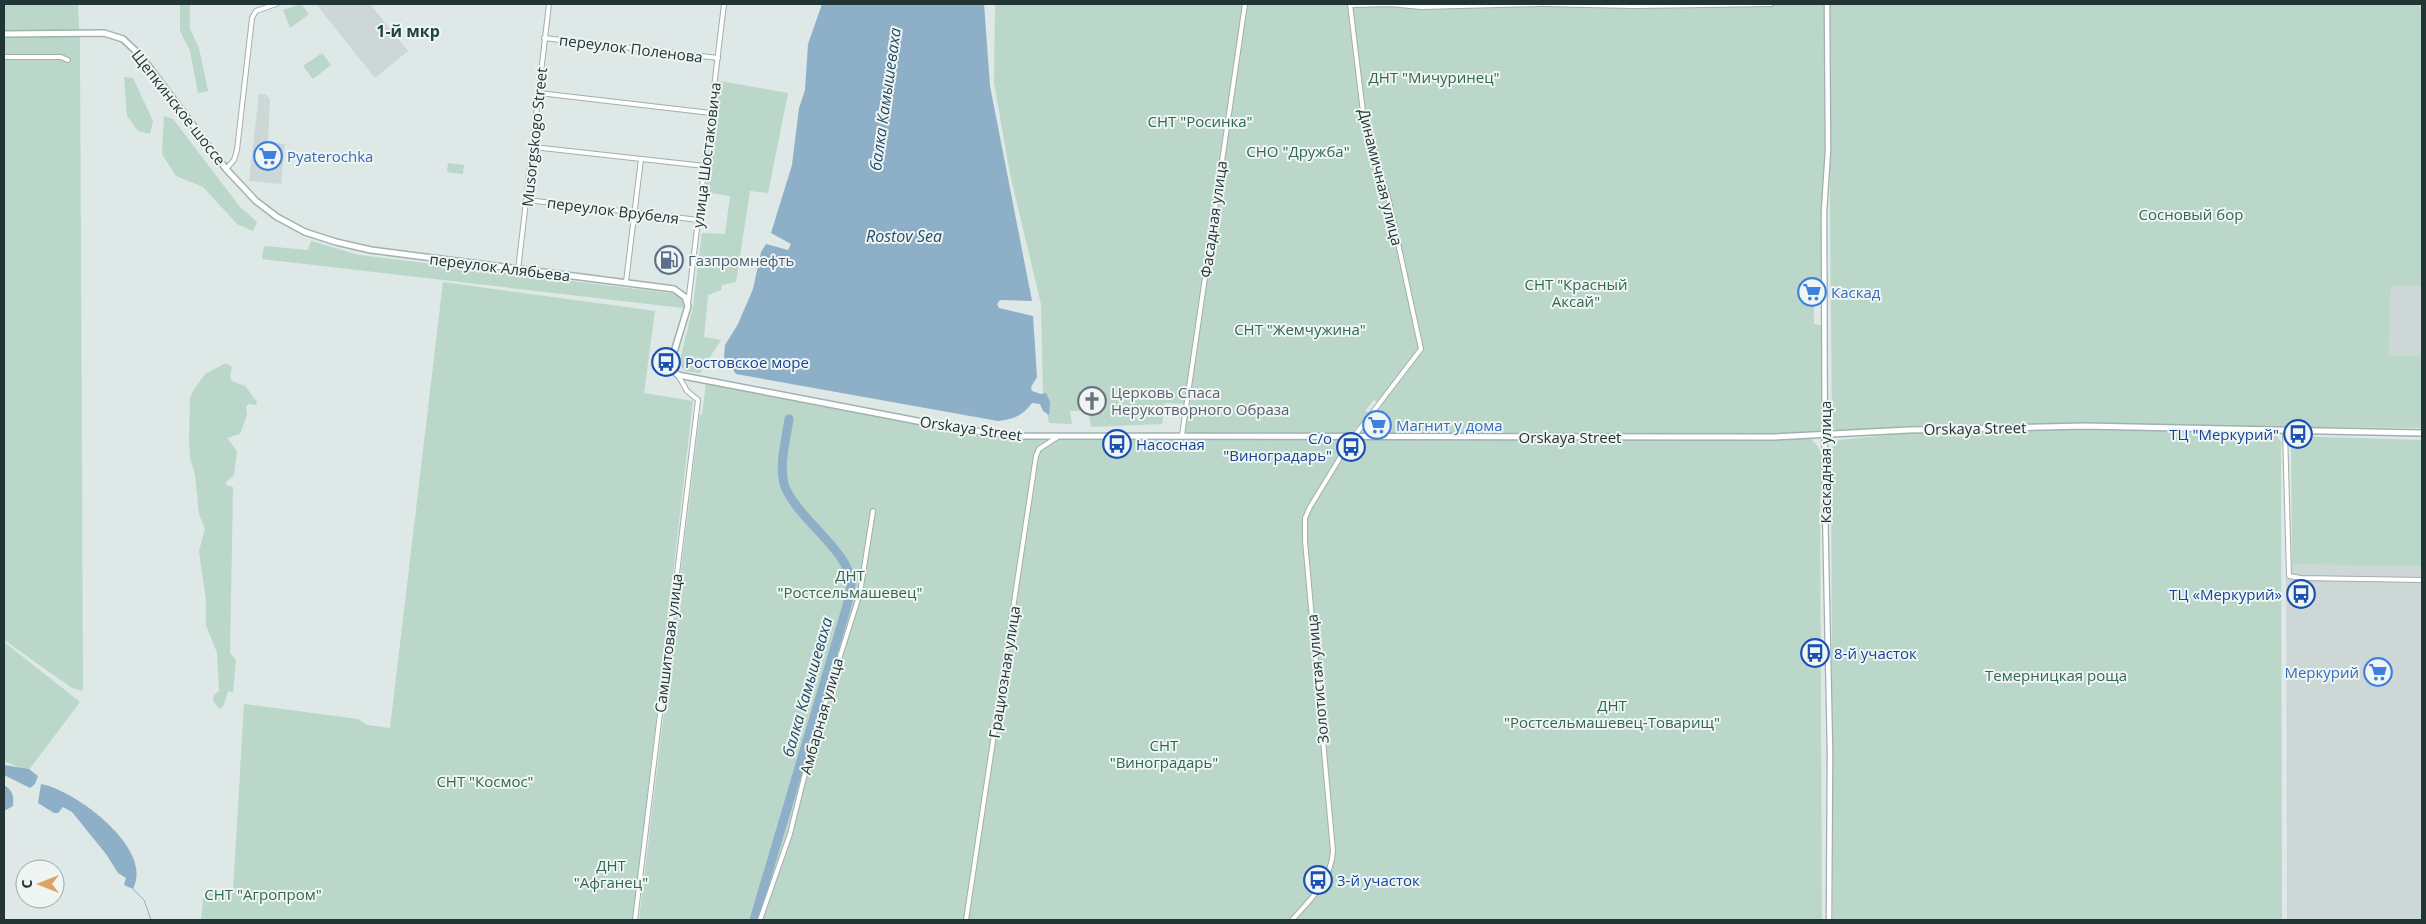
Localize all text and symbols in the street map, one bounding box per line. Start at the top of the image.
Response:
district label: 1-й мкр [376,20,440,42]
water label: балка Камышеваха [864,26,906,172]
street label: переулок Поленова [558,29,704,67]
street label: Щепкинское шоссе [128,45,230,169]
street label: Musorgskogo Street [517,66,551,208]
park label: ДНТ "Мичуринец" [1368,67,1500,87]
street label: улица Шостаковича [687,81,725,229]
street label: Динамичная улица [1354,106,1408,248]
park label: СНТ "Росинка" [1148,111,1252,131]
supermarket icon: Pyaterochka [253,141,283,171]
park label: СНО "Дружба" [1246,141,1350,161]
place label: Pyaterochka [287,146,373,166]
street label: Фасадная улица [1195,159,1231,279]
street label: переулок Врубеля [546,192,680,228]
park label: Сосновый бор [2139,204,2243,224]
water label: Rostov Sea [866,225,942,247]
fuel station icon: Газпромнефть [654,245,684,275]
street label: переулок Алябьева [429,248,571,286]
place label: Газпромнефть [688,250,795,270]
park label: СНТ "Красный Аксай" [1524,274,1628,311]
supermarket icon: Каскад [1797,277,1827,307]
place label: Каскад [1831,282,1881,302]
park label: СНТ "Жемчужина" [1234,319,1366,339]
bus stop icon: Ростовское море [651,347,681,377]
place label: Ростовское море [685,352,809,372]
place label: Церковь Спаса Нерукотворного Образа [1111,382,1289,419]
church icon: Церковь Спаса Нерукотворного Образа [1077,386,1107,416]
street label: Каскадная улица [1815,401,1835,523]
supermarket icon: Магнит у дома [1362,410,1392,440]
street label: Orskaya Street [919,411,1023,445]
place label: Магнит у дома [1396,415,1503,435]
street label: Orskaya Street [1923,417,2027,439]
bus stop icon: ТЦ "Меркурий" [2283,419,2313,449]
place label: ТЦ "Меркурий" [2169,424,2279,444]
street label: Orskaya Street [1519,427,1621,447]
place label: С/о "Виноградарь" [1223,428,1332,465]
bus stop icon: Насосная [1102,429,1132,459]
bus stop icon: С/о "Виноградарь" [1336,432,1366,462]
place label: Насосная [1136,434,1205,454]
park label: ДНТ "Ростсельмашевец" [778,565,922,602]
street label: Самшитовая улица [650,572,686,714]
bus stop icon: ТЦ «Меркурий» [2286,579,2316,609]
place label: ТЦ «Меркурий» [2169,584,2282,604]
street label: Грациозная улица [984,604,1024,740]
street label: Золотистая улица [1301,613,1333,745]
water label: балка Камышеваха [777,615,837,759]
bus stop icon: 8-й участок [1800,638,1830,668]
place label: 8-й участок [1834,643,1917,663]
street label: Амбарная улица [795,655,847,777]
supermarket icon: Меркурий [2363,657,2393,687]
place label: Меркурий [2284,662,2359,682]
park label: Темерницкая роща [1985,665,2127,685]
park label: ДНТ "Ростсельмашевец-Товарищ" [1504,695,1720,732]
park label: СНТ "Виноградарь" [1110,735,1218,772]
park label: СНТ "Космос" [436,771,534,791]
park label: ДНТ "Афганец" [574,855,648,892]
north arrow [15,859,65,909]
bus stop icon: 3-й участок [1303,865,1333,895]
place label: 3-й участок [1337,870,1420,890]
text: С [17,879,36,888]
park label: СНТ "Агропром" [204,884,322,904]

